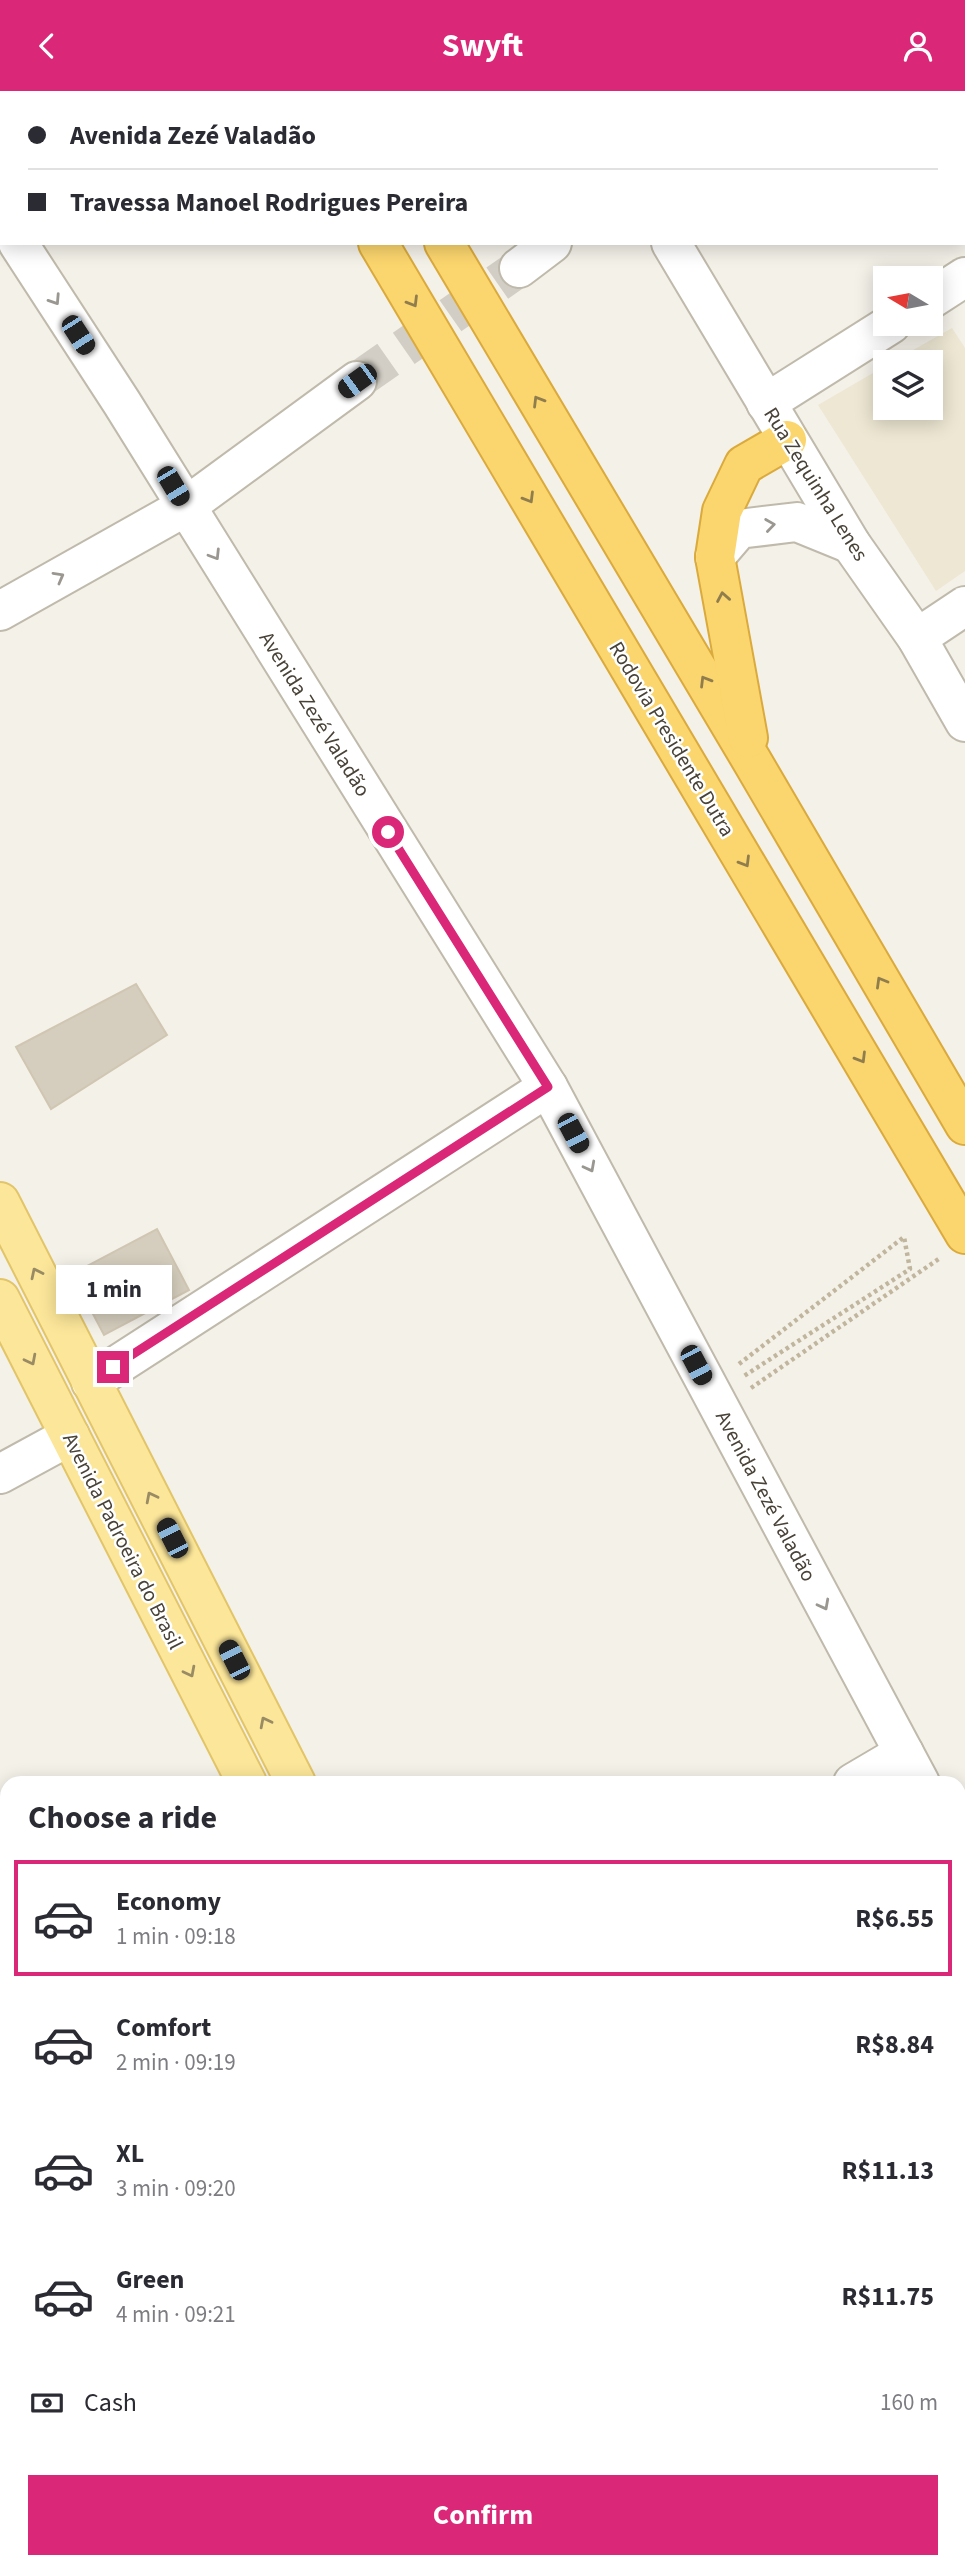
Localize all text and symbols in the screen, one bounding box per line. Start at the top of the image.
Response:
text: Swyft [442,23,523,69]
icon: back [28,27,66,65]
icon: person [899,27,937,65]
text: Avenida Zezé Valadão [70,117,316,154]
text: Travessa Manoel Rodrigues Pereira [70,184,468,221]
north arrow [873,266,943,336]
map controls [873,266,943,420]
one-way arrow [47,293,60,306]
one-way arrow [405,295,418,307]
car [58,312,99,358]
button: layers [873,350,943,420]
car [334,360,381,402]
one-way arrow [533,396,546,409]
street label: Rua Zequinha Lenes [757,401,876,567]
car [154,463,193,509]
one-way arrow [521,490,534,503]
one-way arrow [764,518,776,533]
one-way arrow [207,548,220,561]
one-way arrow [52,572,65,585]
one-way arrow [716,591,731,603]
street label: Avenida Zezé Valadão [252,626,378,802]
street label: Rodovia Presidente Dutra [602,636,742,842]
one-way arrow [700,676,713,689]
route start [372,816,404,848]
one-way arrow [736,855,749,868]
one-way arrow [876,976,889,989]
one-way arrow [852,1050,865,1063]
car [554,1110,593,1156]
one-way arrow [582,1159,596,1172]
callout: 1 min [55,1265,171,1315]
one-way arrow [31,1268,45,1280]
text: 1 min [86,1273,142,1306]
car [677,1342,716,1388]
route end [97,1351,129,1383]
one-way arrow [23,1353,37,1365]
street label: Avenida Zezé Valadão [708,1405,824,1587]
street label: Avenida Padroeira do Brasil [55,1427,191,1655]
one-way arrow [146,1492,160,1504]
car [154,1515,191,1561]
one-way arrow [816,1598,830,1610]
car [216,1637,253,1683]
one-way arrow [181,1665,195,1677]
one-way arrow [259,1717,273,1729]
text: Choose a ride [28,1795,217,1841]
text: Economy [116,1883,221,1920]
icon: car [32,1887,95,1950]
text: R$6.55 [855,1900,934,1937]
text: 1 min · 09:18 [116,1920,236,1953]
text: Comfort [116,2009,211,2046]
icon: car [32,2013,95,2076]
text: R$8.84 [855,2026,934,2063]
text: 2 min · 09:19 [116,2046,236,2079]
text: XL [116,2135,144,2172]
icon: car [32,2139,95,2202]
text: R$11.13 [842,2152,934,2189]
text: 3 min · 09:20 [116,2172,236,2205]
text: Green [116,2261,184,2298]
icon: car [32,2265,95,2328]
text: R$11.75 [842,2278,934,2315]
text: 4 min · 09:21 [116,2298,236,2331]
icon: cash [28,2384,66,2422]
text: Cash [84,2384,137,2421]
text: 160 m [880,2386,938,2419]
button: Confirm [28,2475,938,2555]

